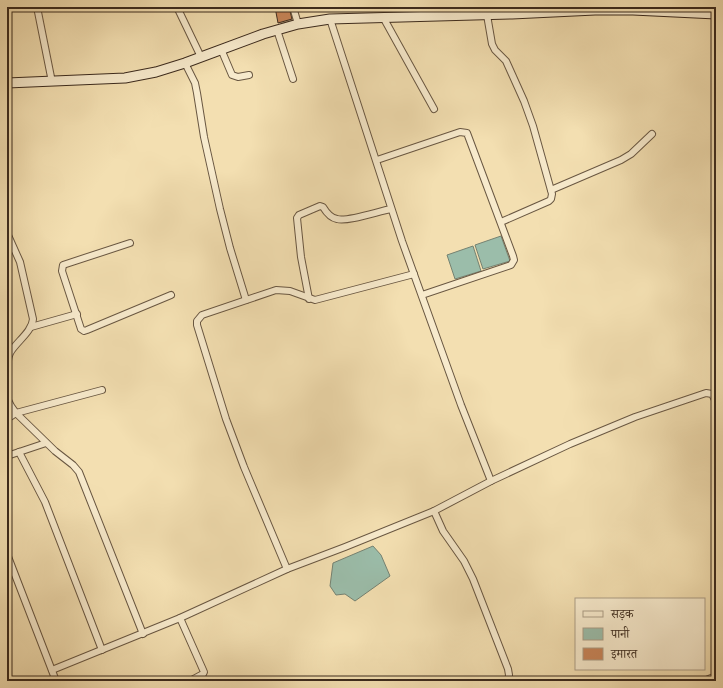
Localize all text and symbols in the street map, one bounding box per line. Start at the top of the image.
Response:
legend [575,598,705,670]
text: सड़क [610,606,635,621]
text: पानी [610,626,630,641]
text: इमारत [610,646,638,661]

